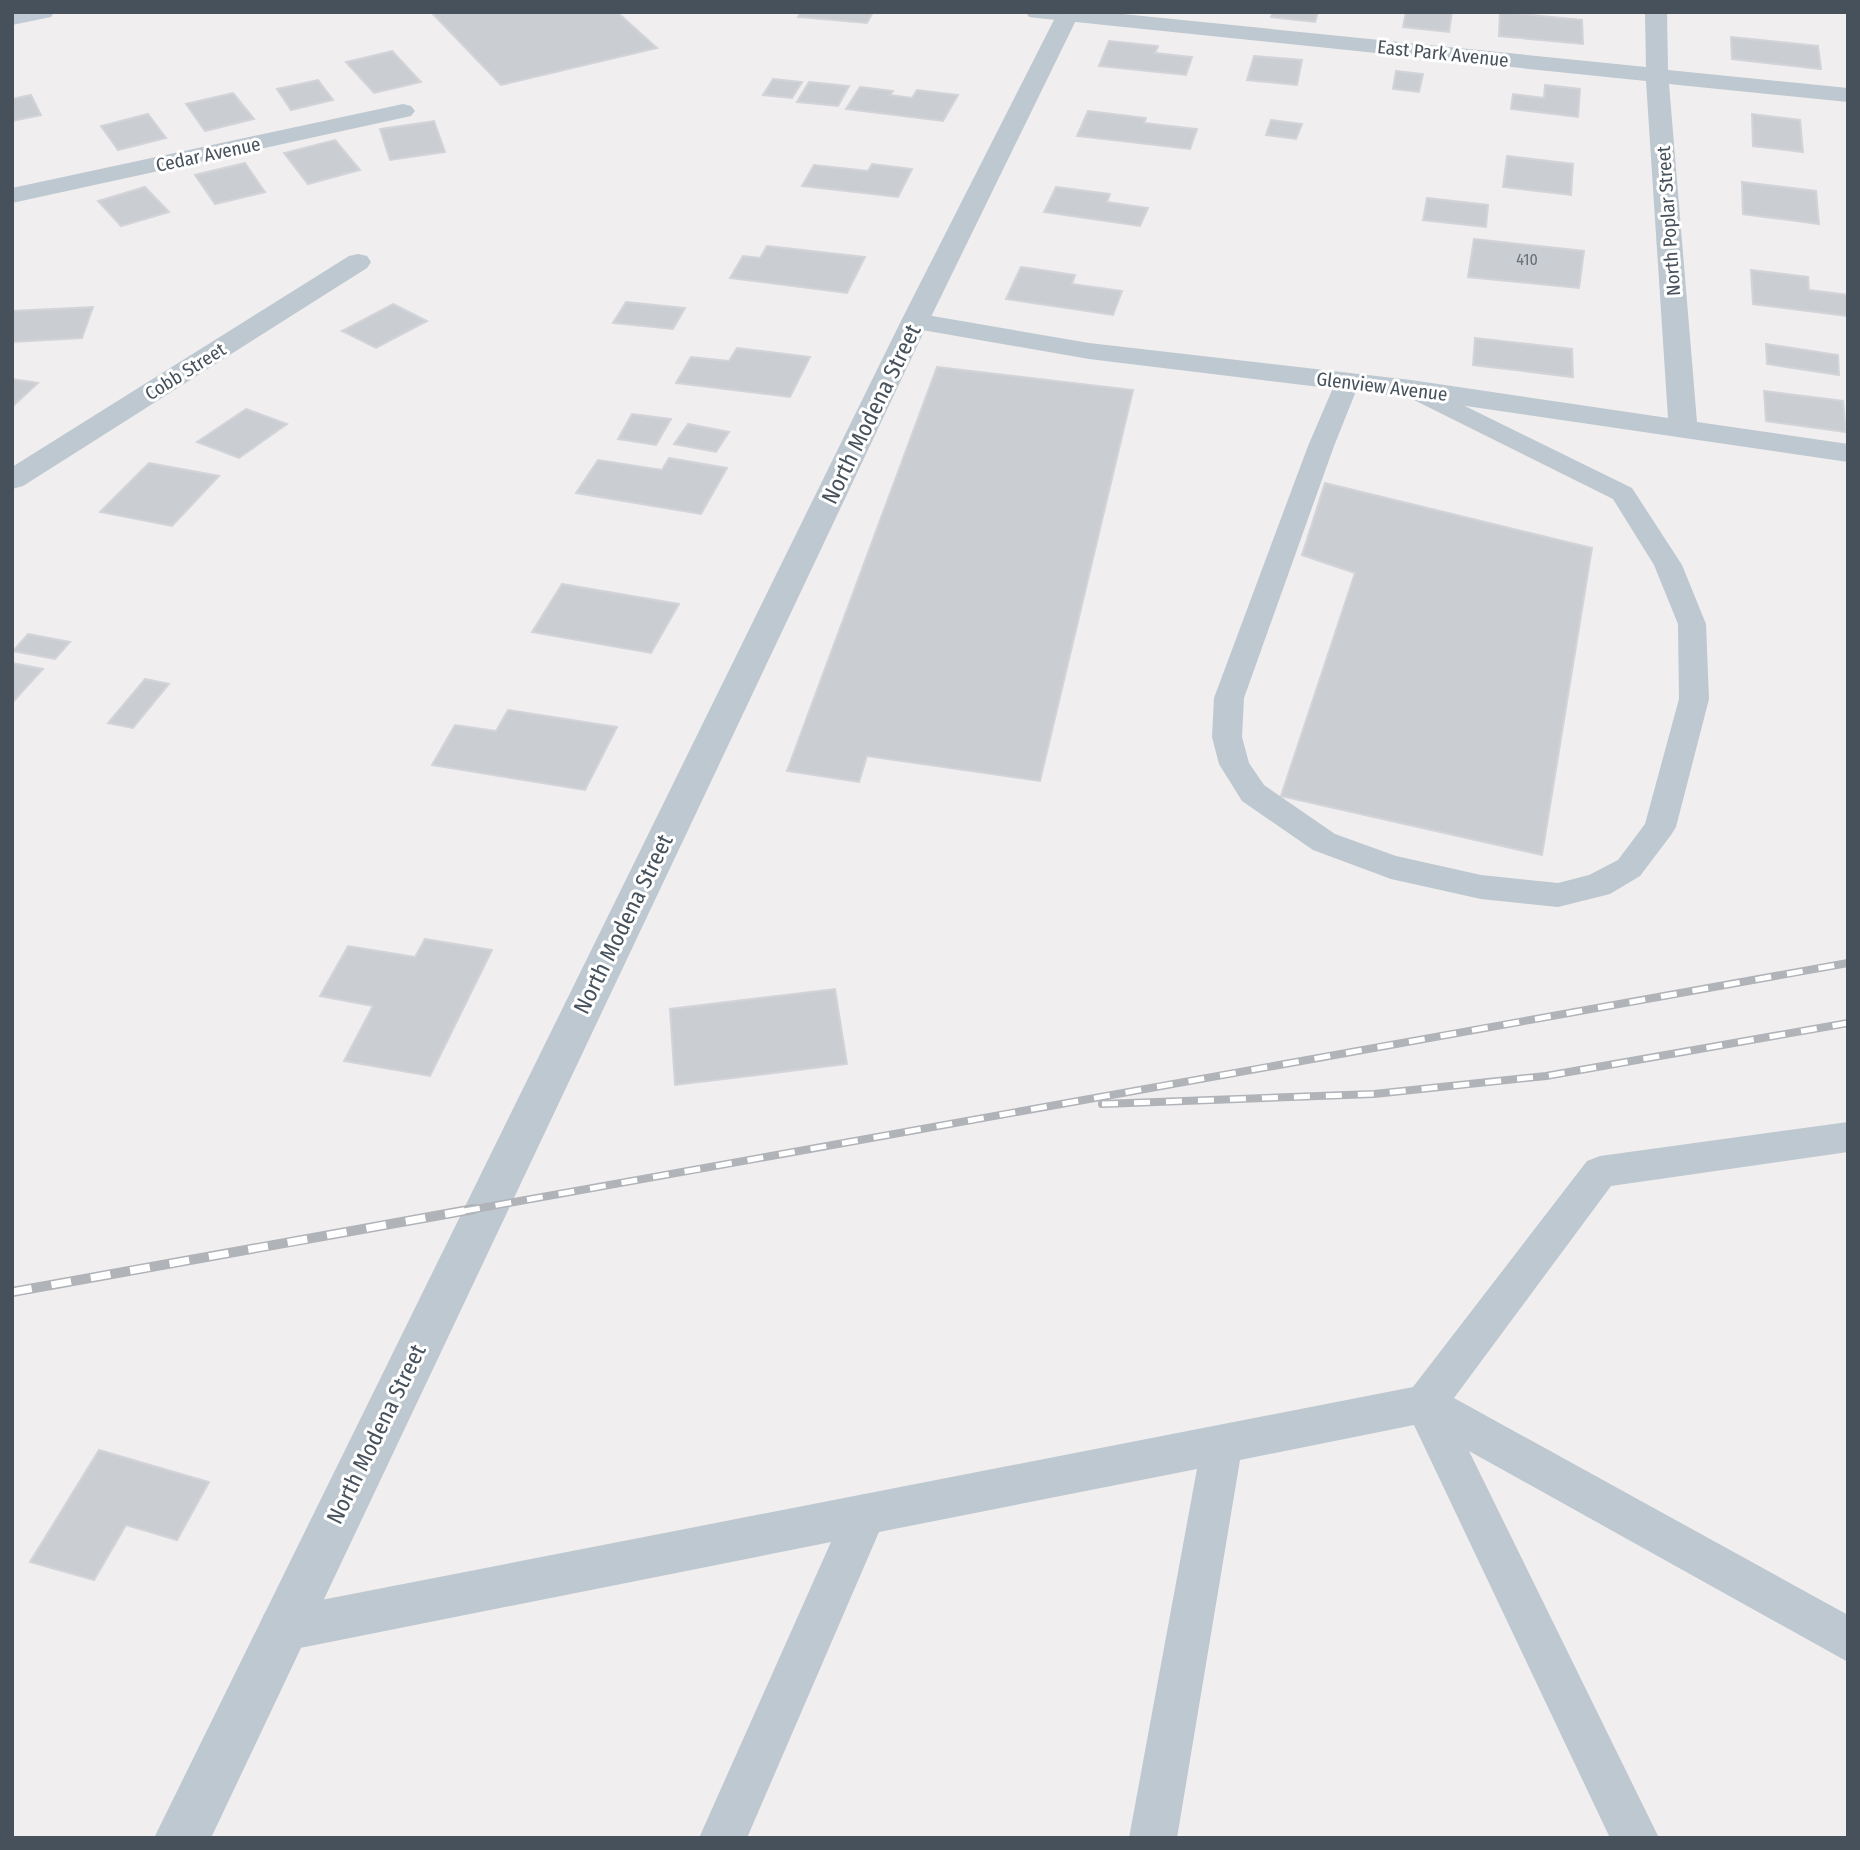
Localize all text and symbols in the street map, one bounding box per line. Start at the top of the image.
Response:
street label: East Park Avenue [1376,35,1510,72]
street label: Cedar Avenue [154,132,263,177]
street label: North Poplar Street [1652,144,1685,297]
house number: 410 [1516,250,1538,269]
street label: North Modena Street [815,319,927,509]
street label: Cobb Street [141,337,230,405]
street label: Glenview Avenue [1315,367,1449,406]
street label: North Modena Street [567,829,679,1019]
street label: North Modena Street [320,1339,432,1529]

